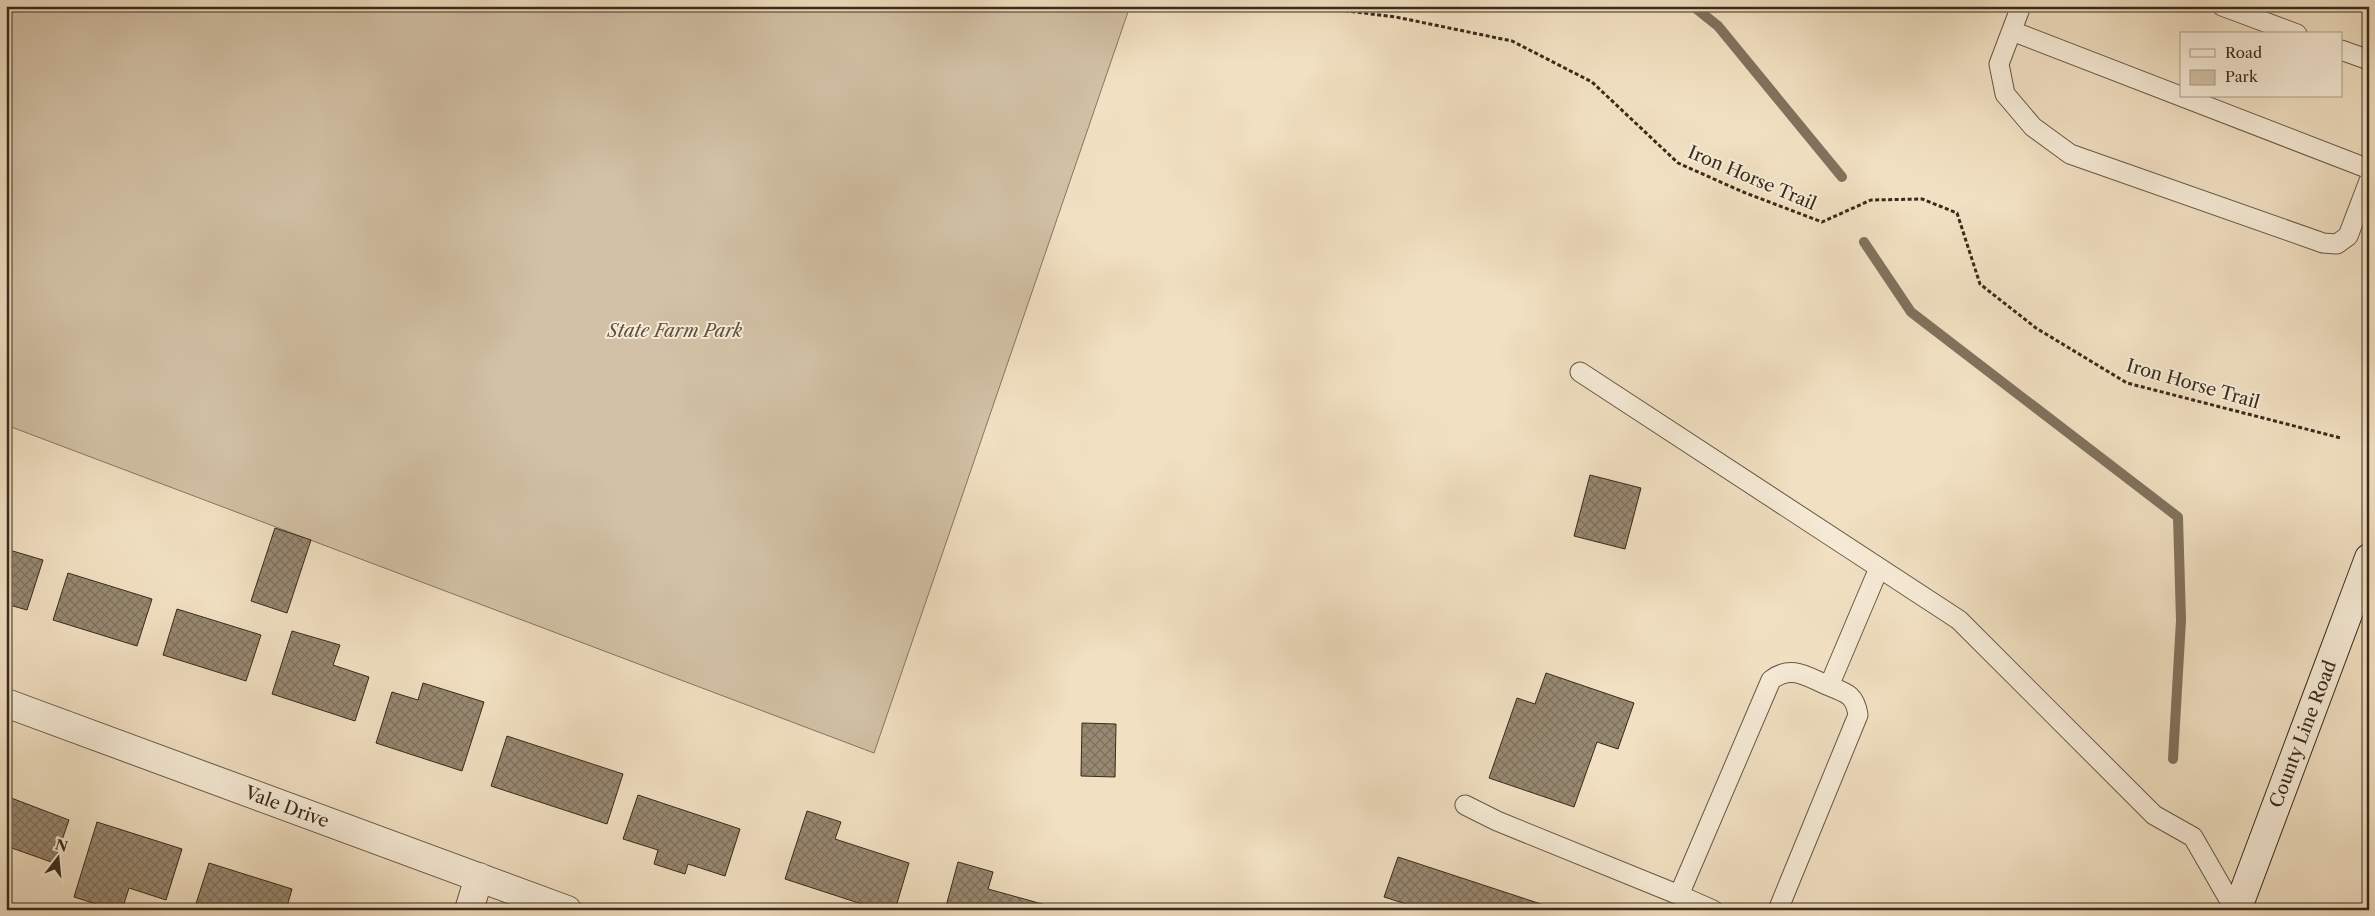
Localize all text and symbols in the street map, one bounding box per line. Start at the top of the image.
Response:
legend [2180,32,2342,98]
text: Road [2225,43,2262,62]
text: Park [2225,67,2259,86]
street label: Iron Horse Trail [1685,141,1819,215]
park label: State Farm Park [607,320,743,342]
street label: Iron Horse Trail [2124,355,2262,413]
street label: County Line Road [2265,657,2341,811]
street label: Vale Drive [241,781,332,832]
north arrow [32,834,82,884]
text: N [53,835,70,856]

